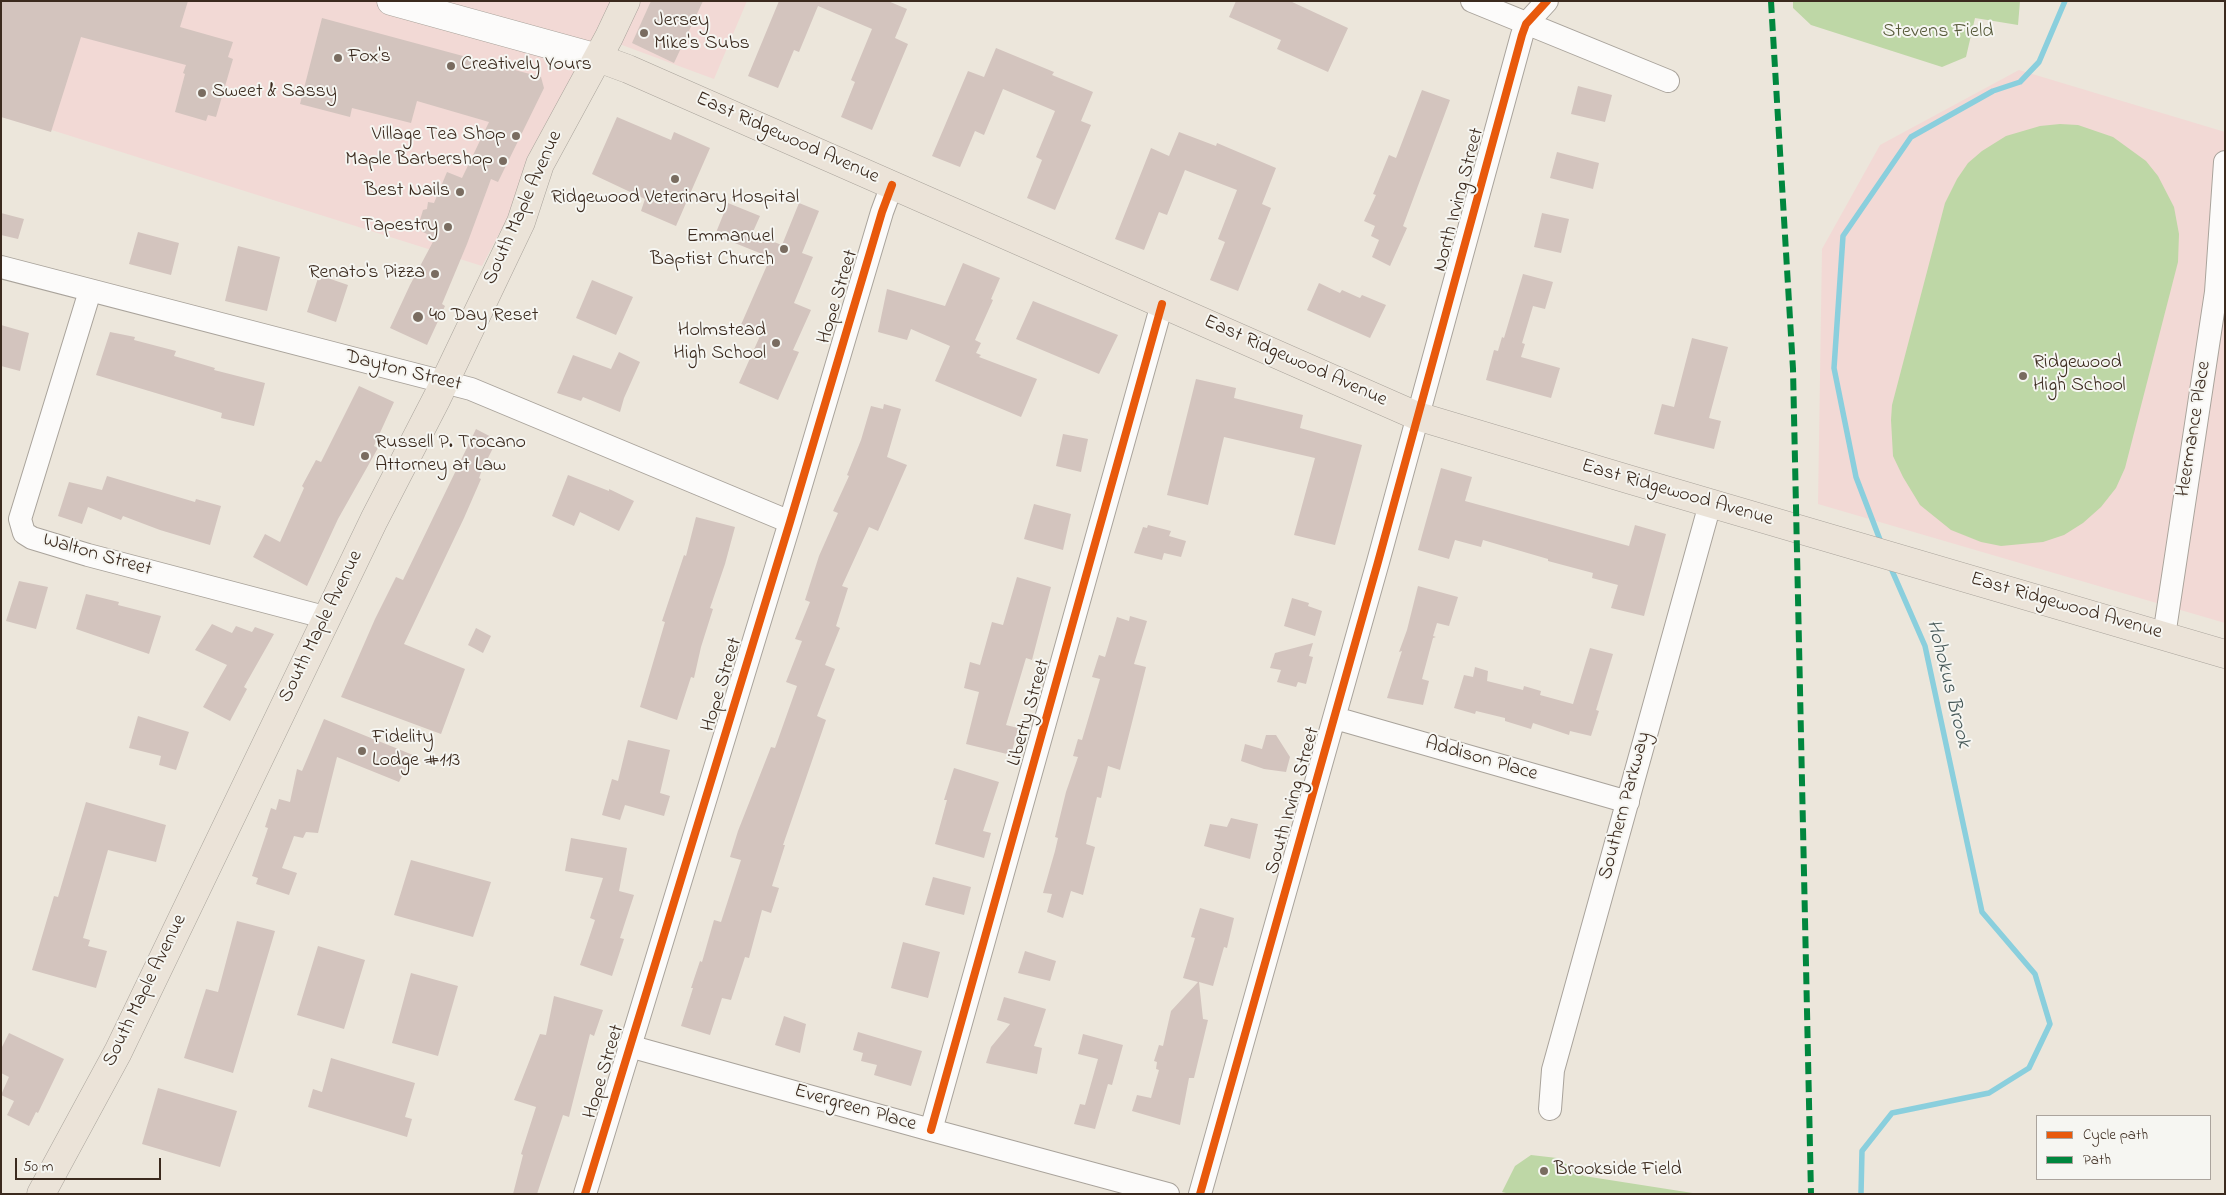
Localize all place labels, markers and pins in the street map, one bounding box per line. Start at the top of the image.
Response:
place label: Jersey Mike's Subs [654,10,750,57]
marker: Jersey Mike's Subs [638,27,650,39]
place label: Fox's [348,46,391,70]
marker: Fox's [332,52,344,64]
place label: Creatively Yours [461,54,592,78]
marker: Creatively Yours [445,60,457,72]
place label: Sweet & Sassy [212,81,337,105]
marker: Sweet & Sassy [196,87,208,99]
place label: Village Tea Shop [372,124,506,148]
marker: Village Tea Shop [510,130,522,142]
place label: Maple Barbershop [345,149,493,173]
marker: Maple Barbershop [497,155,509,167]
marker: Ridgewood Veterinary Hospital [669,173,681,185]
place label: Best Nails [364,180,450,204]
marker: Best Nails [454,186,466,198]
place label: Ridgewood Veterinary Hospital [551,187,799,211]
place label: Tapestry [362,215,438,239]
marker: Tapestry [442,221,454,233]
place label: Emmanuel Baptist Church [650,226,774,273]
marker: Emmanuel Baptist Church [778,243,790,255]
place label: Renato's Pizza [308,262,425,286]
marker: Renato's Pizza [429,268,441,280]
place label: 40 Day Reset [429,305,538,329]
marker: 40 Day Reset [411,310,425,324]
place label: Holmstead High School [673,320,766,367]
marker: Holmstead High School [770,337,782,349]
place label: Ridgewood High School [2033,352,2126,399]
marker: Ridgewood High School [2017,370,2029,382]
place label: Russell P. Trocano Attorney at Law [375,432,526,479]
marker: Russell P. Trocano Attorney at Law [359,450,371,462]
place label: Fidelity Lodge #113 [372,727,460,774]
marker: Fidelity Lodge #113 [356,745,368,757]
place label: Brookside Field [1554,1159,1682,1183]
marker: Brookside Field [1538,1165,1550,1177]

